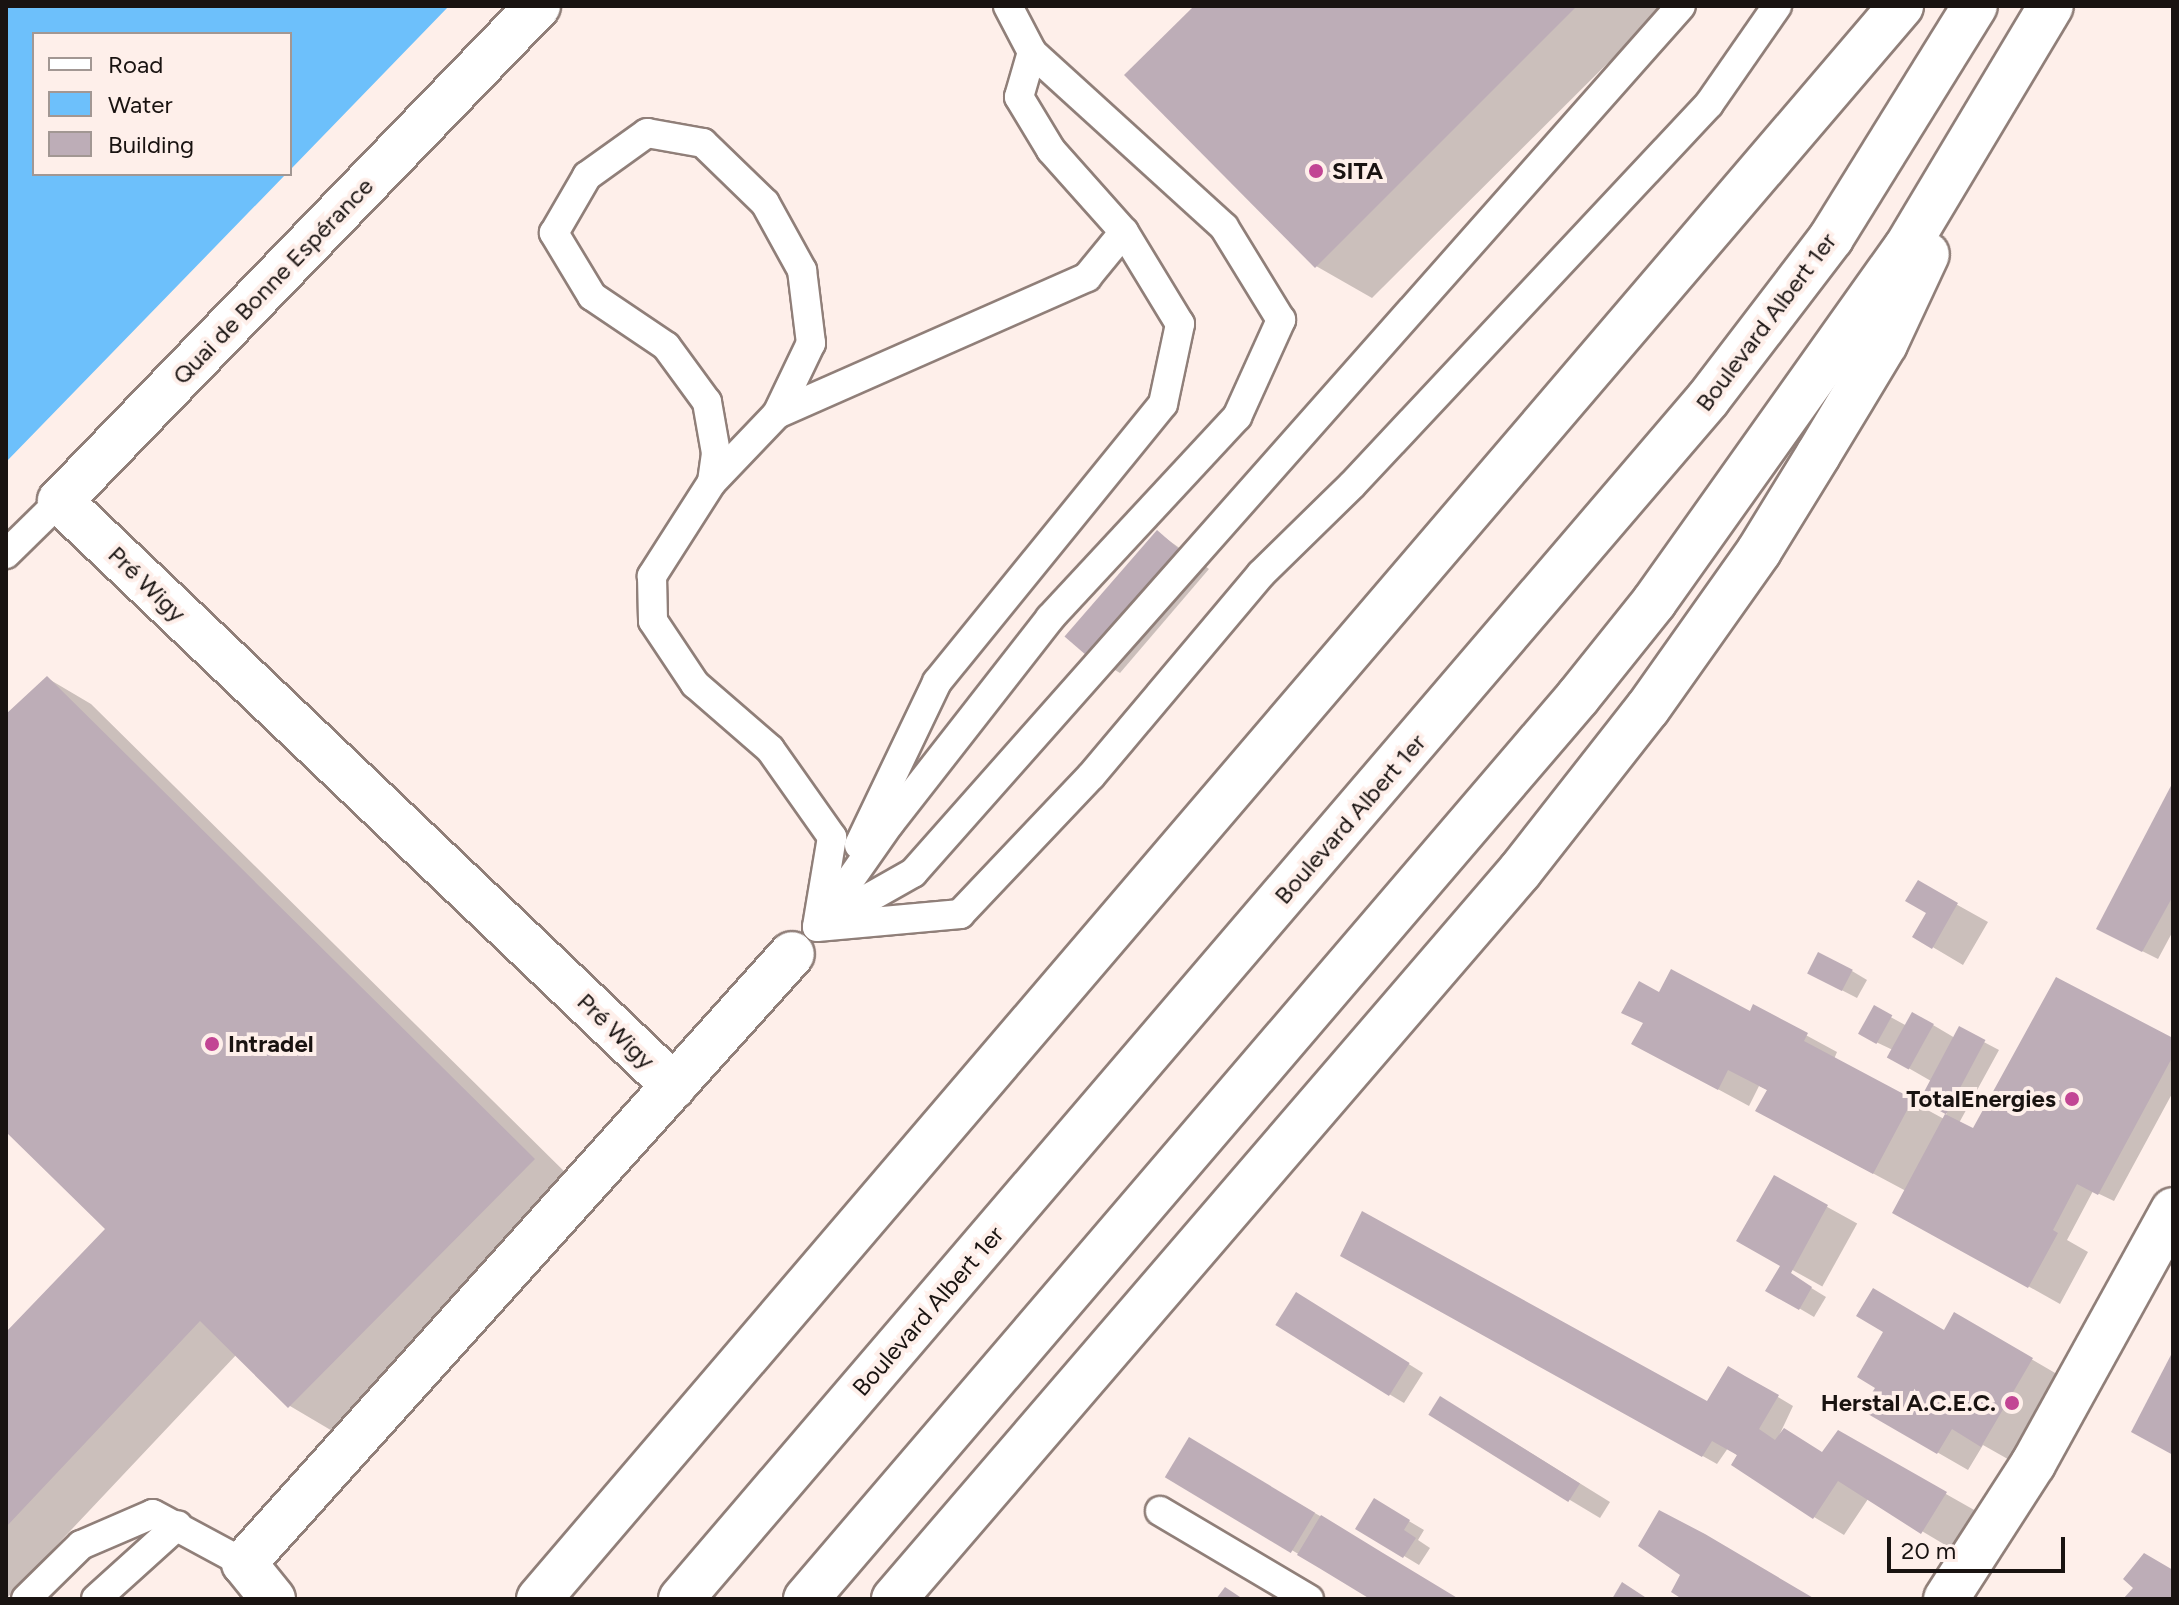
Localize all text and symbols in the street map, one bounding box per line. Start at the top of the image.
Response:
legend [32,32,292,176]
text: Road [108,50,163,79]
text: Water [108,90,173,119]
text: Building [108,130,194,159]
place label: SITA [1332,157,1383,185]
marker: SITA [1307,162,1325,180]
street label: Quai de Bonne Espérance [167,172,379,390]
street label: Boulevard Albert 1er [1690,227,1842,417]
street label: Pré Wigy [102,540,192,628]
street label: Boulevard Albert 1er [1268,728,1432,910]
street label: Pré Wigy [571,987,661,1075]
place label: Intradel [228,1030,314,1058]
marker: Intradel [203,1035,221,1053]
place label: TotalEnergies [1906,1085,2056,1113]
marker: TotalEnergies [2063,1090,2081,1108]
street label: Boulevard Albert 1er [846,1220,1010,1402]
place label: Herstal A.C.E.C. [1821,1389,1996,1417]
marker: Herstal A.C.E.C. [2003,1394,2021,1412]
scale bar [1891,1521,2069,1571]
text: 20 m [1901,1536,1956,1565]

